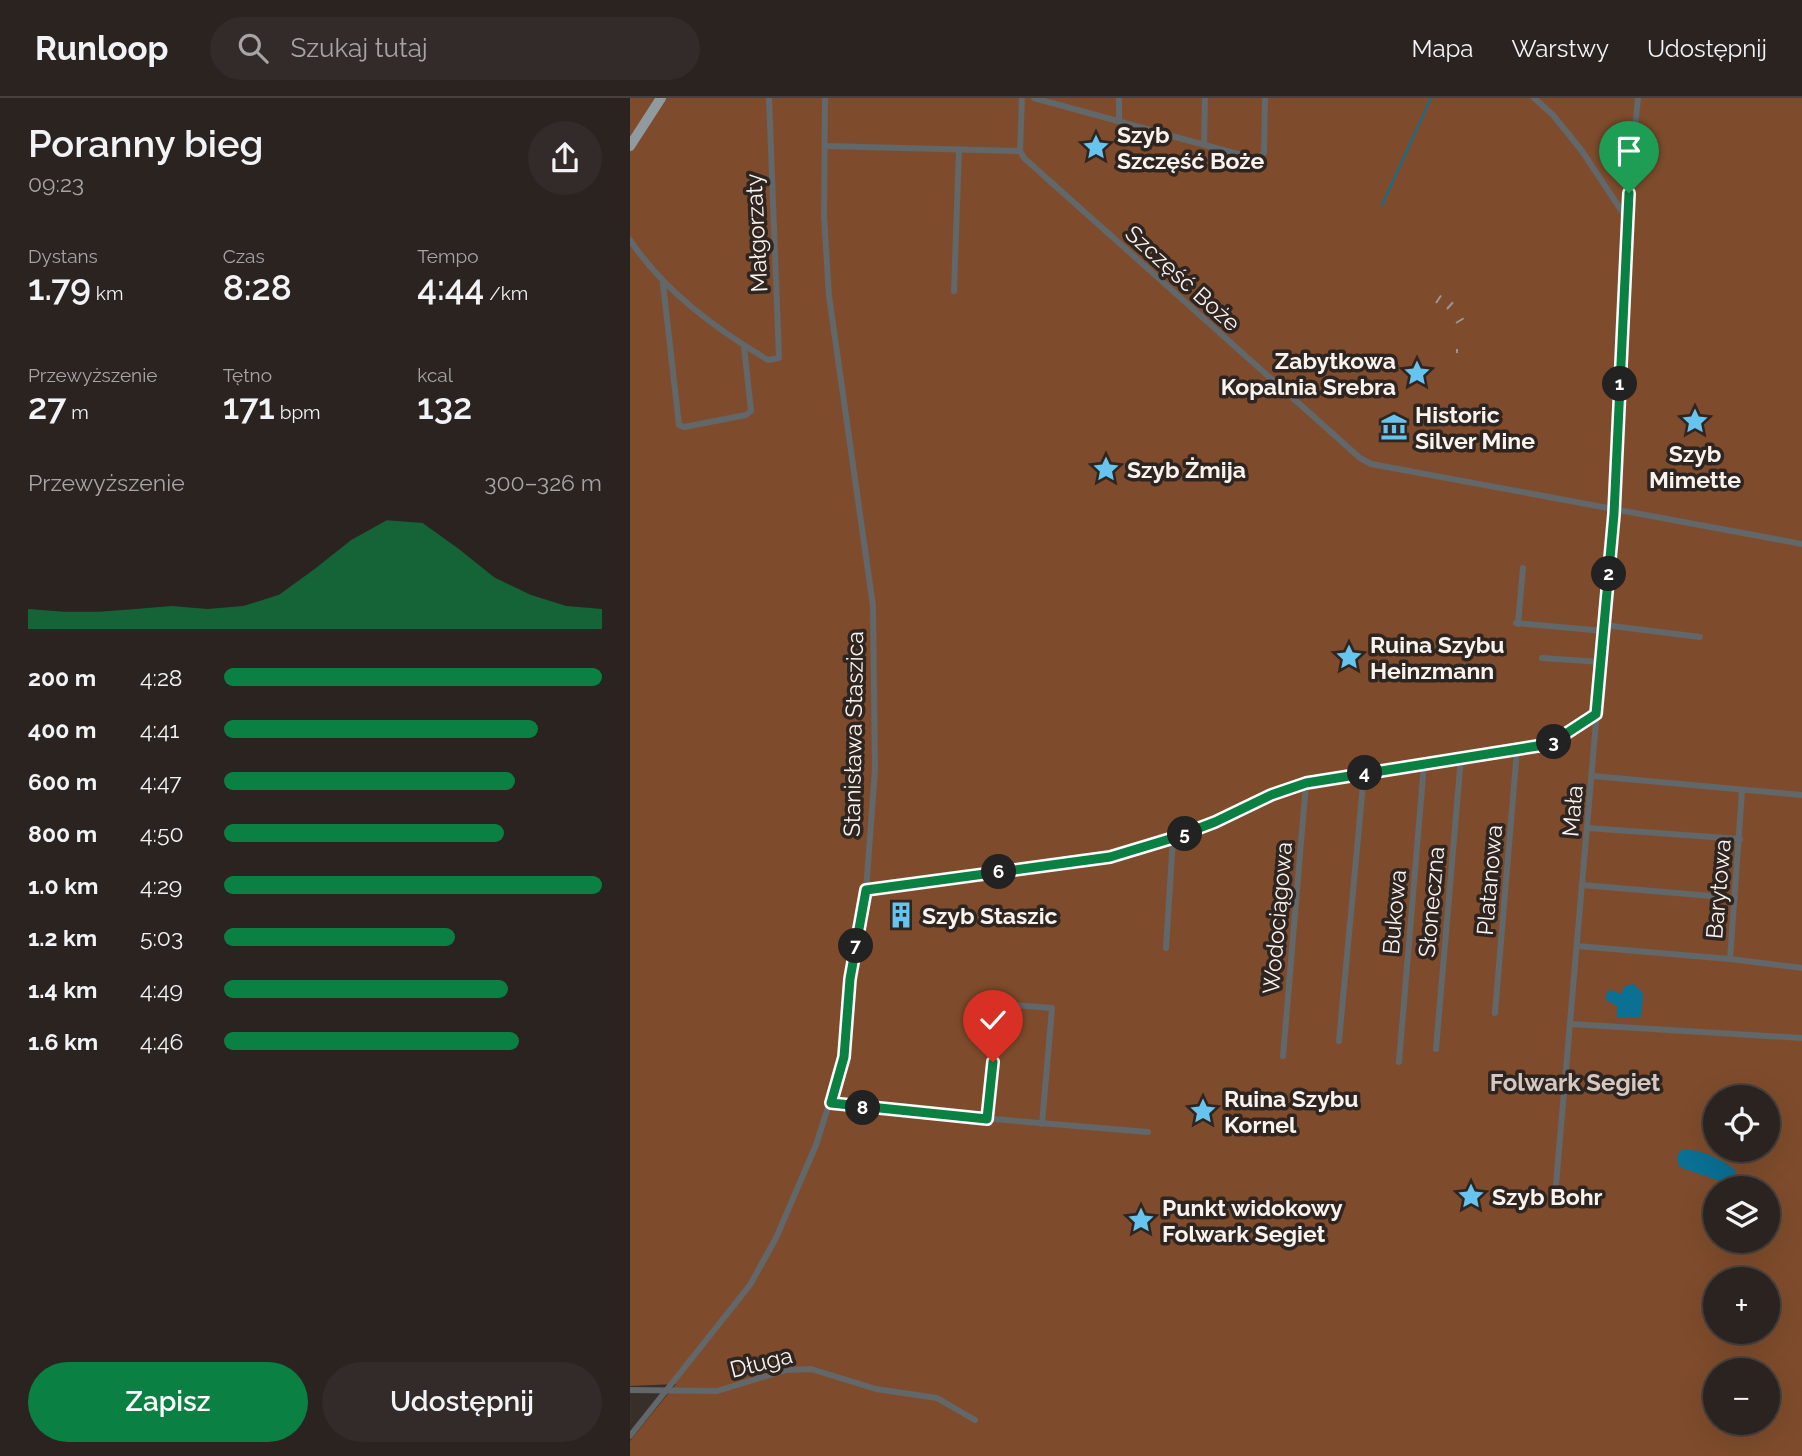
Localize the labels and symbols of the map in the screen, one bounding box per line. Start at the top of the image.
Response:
place label: Szyb Szczęść Boże [1117,121,1264,174]
pin [1599,121,1659,193]
place icon: Szyb Szczęść Boże [1081,132,1111,162]
street label: Małgorzaty [739,173,773,293]
street label: Szczęść Boże [1120,219,1246,337]
place label: Zabytkowa Kopalnia Srebra [1221,347,1396,400]
place icon: Zabytkowa Kopalnia Srebra [1402,358,1432,388]
pin: 1 [1602,366,1637,402]
place label: Historic Silver Mine [1415,401,1535,454]
place icon: Szyb Mimette [1680,406,1710,436]
museum icon: Historic Silver Mine [1379,412,1409,442]
place label: Szyb Mimette [1649,440,1741,493]
place icon: Szyb Żmija [1091,454,1121,484]
place label: Szyb Żmija [1127,456,1246,483]
pin: 2 [1592,556,1626,592]
street label: Stanisława Staszica [838,631,868,837]
place label: Ruina Szybu Heinzmann [1370,631,1505,684]
place icon: Ruina Szybu Heinzmann [1334,642,1364,672]
pin: 3 [1536,724,1572,760]
pin: 4 [1348,756,1382,790]
street label: Mała [1556,784,1588,838]
pin: 5 [1168,816,1202,852]
street label: Platanowa [1471,824,1507,936]
street label: Barytowa [1700,838,1736,940]
street label: Wodociągowa [1257,841,1297,995]
street label: Słoneczna [1413,845,1449,959]
pin: 6 [982,854,1016,890]
street label: Bukowa [1377,869,1411,955]
building icon: Szyb Staszic [886,900,916,930]
place label: Szyb Staszic [922,902,1058,929]
pin: 7 [838,928,874,964]
pin [963,990,1023,1062]
district label: Folwark Segiet [1490,1068,1660,1097]
place label: Ruina Szybu Kornel [1224,1085,1359,1138]
pin: 8 [846,1090,880,1126]
place icon: Ruina Szybu Kornel [1188,1096,1218,1126]
place icon: Szyb Bohr [1456,1181,1486,1211]
place label: Szyb Bohr [1492,1183,1603,1210]
place label: Punkt widokowy Folwark Segiet [1162,1194,1343,1247]
place icon: Punkt widokowy Folwark Segiet [1126,1205,1156,1235]
street label: Długa [727,1341,795,1383]

